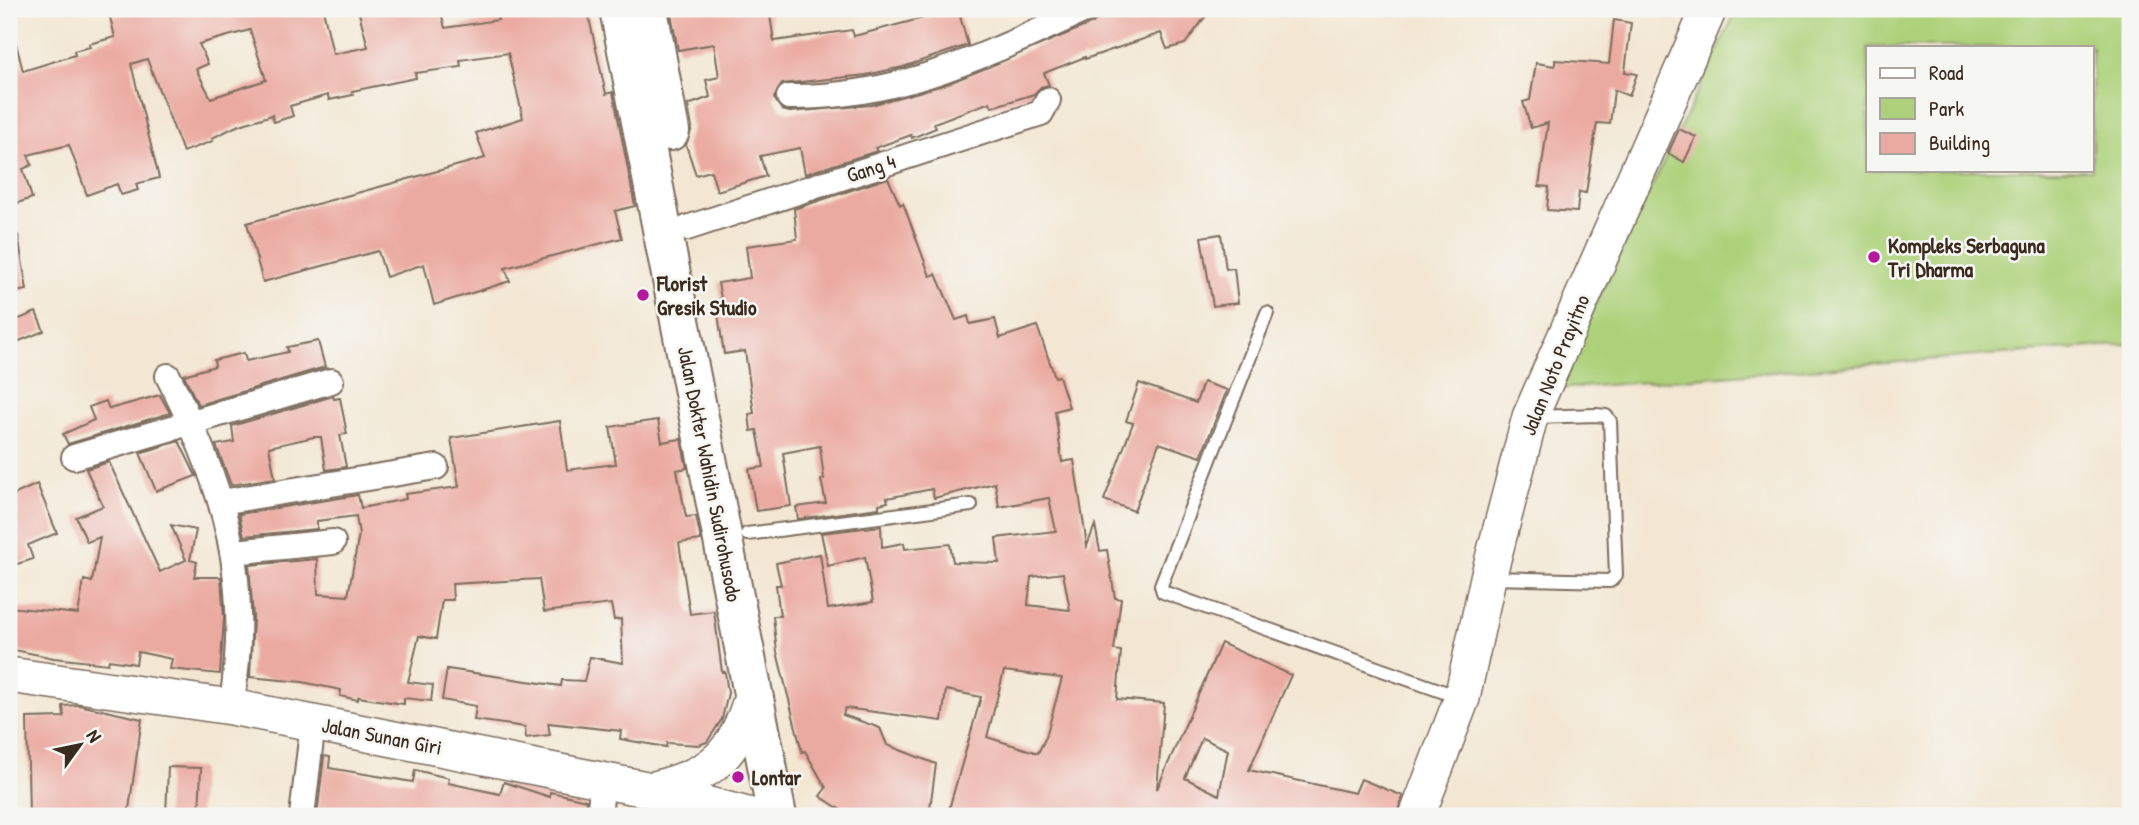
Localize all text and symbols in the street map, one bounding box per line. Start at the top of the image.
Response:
legend [1866,46,2094,172]
text: Road [1929,58,1963,87]
text: Park [1929,94,1964,123]
text: Building [1929,128,1990,157]
street label: Gang 4 [843,146,899,189]
place label: Kompleks Serbaguna Tri Dharma [1887,231,2045,284]
marker: Kompleks Serbaguna Tri Dharma [1866,249,1882,265]
place label: Florist Gresik Studio [656,269,757,322]
marker: Florist Gresik Studio [635,287,651,303]
street label: Jalan Noto Prayitno [1514,290,1596,440]
street label: Jalan Dokter Wahidin Sudirohusodo [671,344,749,604]
north arrow [46,710,116,780]
street label: Jalan Sunan Giri [319,710,445,762]
text: N [81,724,108,747]
place label: Lontar [752,763,802,792]
marker: Lontar [730,769,746,785]

